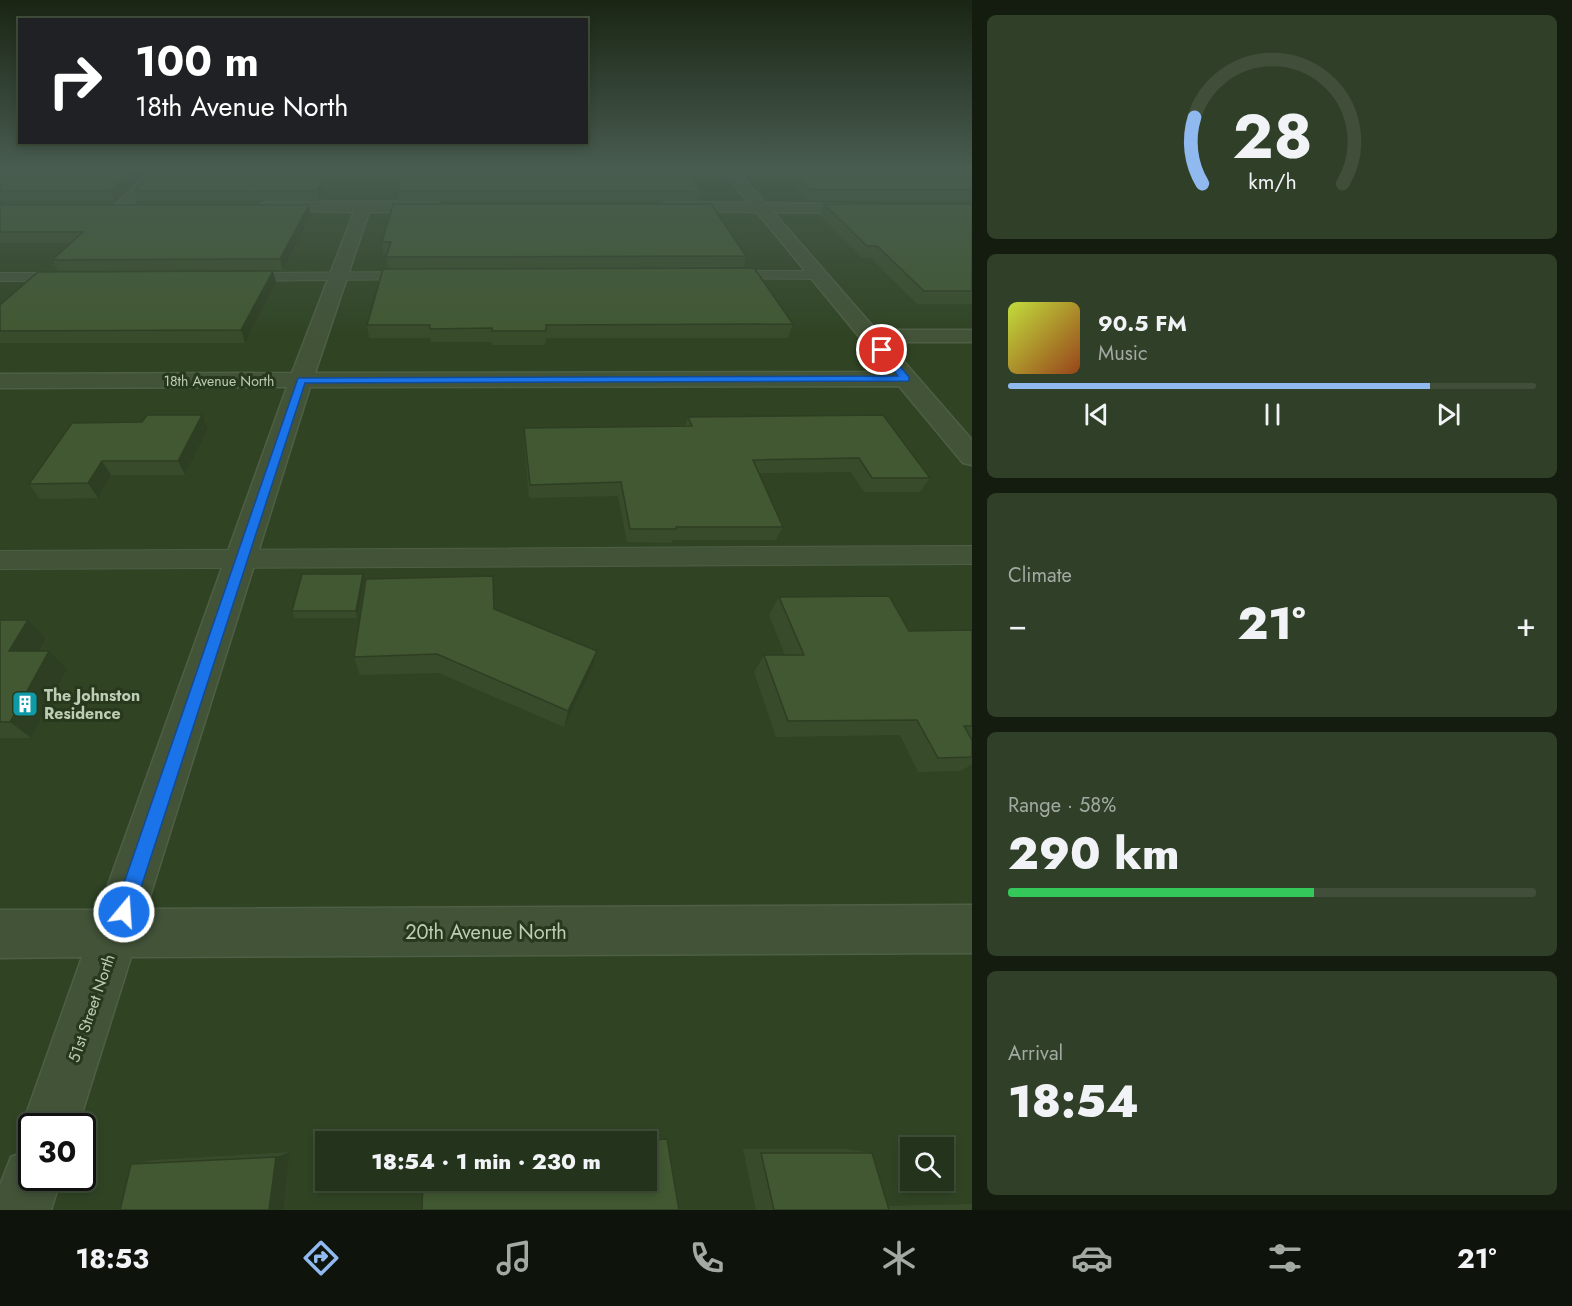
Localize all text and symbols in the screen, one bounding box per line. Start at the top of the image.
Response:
text: 100 m [135,31,259,92]
icon: right [36,42,114,120]
text: 18th Avenue North [135,87,348,126]
text: 28 [1232,91,1312,181]
text: km/h [1248,166,1296,197]
text: 90.5 FM [1098,307,1187,339]
pin [856,324,907,375]
icon: arrive [865,333,898,366]
text: Music [1098,339,1148,368]
street label: 18th Avenue North [164,371,274,391]
icon: previous [1080,398,1113,431]
icon: pause [1256,398,1289,431]
icon: next [1432,398,1465,431]
text: Climate [1008,561,1072,590]
text: 21° [1238,591,1306,656]
text: − [1008,601,1027,648]
text: + [1516,601,1536,648]
place label: The Johnston Residence [44,684,140,725]
building icon: The Johnston Residence [10,689,40,719]
text: Range · 58% [1008,791,1116,820]
text: 290 km [1008,821,1179,886]
position arrow [92,880,156,944]
street label: 20th Avenue North [405,918,567,947]
street label: 51st Street North [62,951,121,1065]
text: Arrival [1008,1039,1063,1068]
text: 18:54 [1008,1069,1139,1134]
speed limit sign: 30 [18,1113,96,1191]
map controls [900,1137,954,1191]
button: search [900,1137,954,1191]
text: 18:54 · 1 min · 230 m [371,1145,601,1177]
icon: directions [300,1237,342,1279]
icon: music [493,1237,535,1279]
icon: phone [686,1237,728,1279]
icon: climate [878,1237,920,1279]
icon: car [1071,1237,1113,1279]
icon: filters [1264,1237,1306,1279]
text: 18:53 [75,1239,149,1278]
text: 21° [1457,1239,1496,1278]

